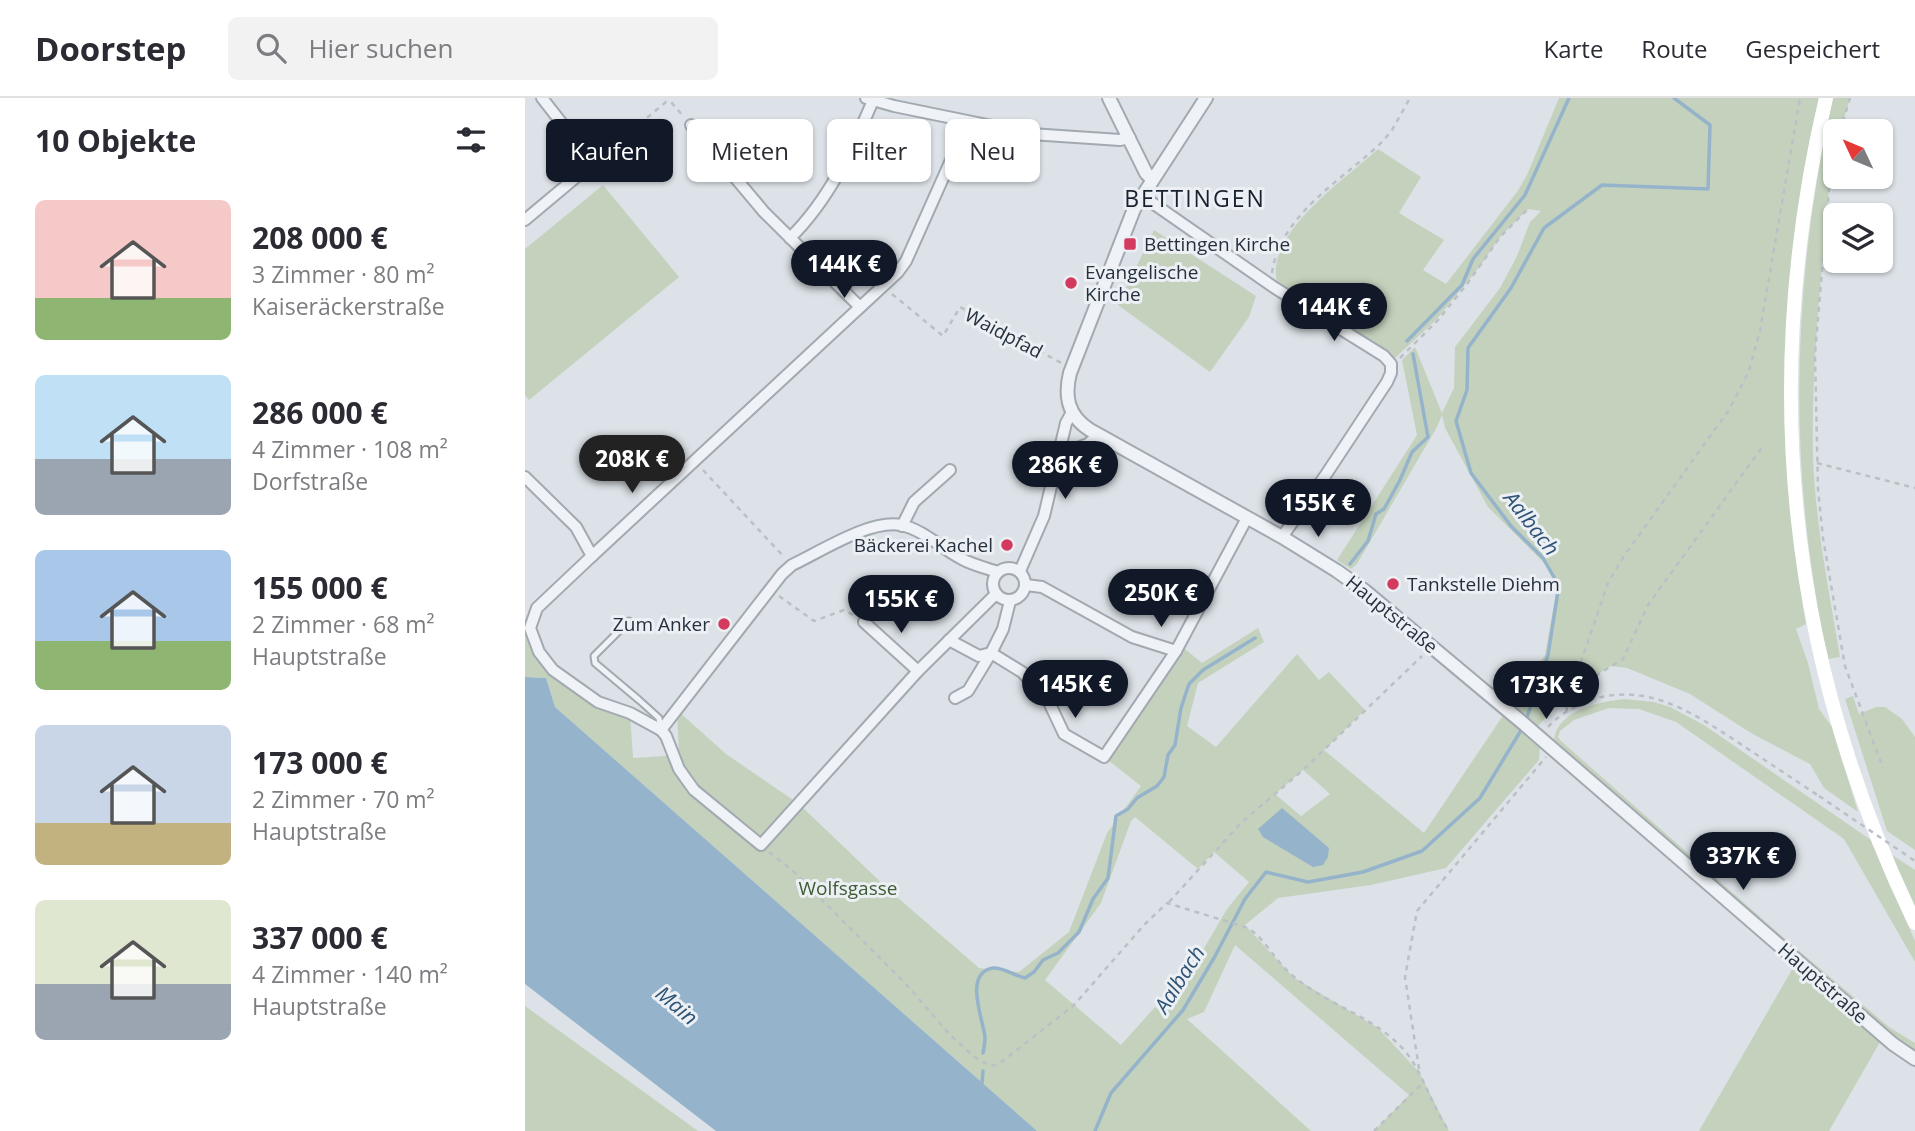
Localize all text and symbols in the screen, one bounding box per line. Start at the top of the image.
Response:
search box [228,17,718,80]
text: Doorstep [35,26,186,71]
icon: search [252,29,290,67]
text: Hier suchen [308,30,453,66]
text: Karte [1543,32,1603,65]
text: Route [1641,32,1707,65]
text: Gespeichert [1745,32,1880,65]
chip: Kaufen [546,119,673,182]
chip: Mieten [687,119,813,182]
chip: Filter [827,119,931,182]
chip: Neu [945,119,1040,182]
north arrow [1823,119,1893,189]
map controls [1823,119,1893,273]
text: 10 Objekte [35,120,196,161]
icon: filters [452,121,490,159]
district label: BETTINGEN [1124,182,1266,214]
button: layers [1823,203,1893,273]
text: 208 000 € [252,217,388,258]
icon: home [91,228,175,312]
place label: Bettingen Kirche [1144,231,1290,257]
marker: Bettingen Kirche [1122,236,1138,252]
pin: 144K € [787,240,901,300]
text: 144K € [807,247,881,279]
text: 3 Zimmer · 80 m² [252,258,435,290]
place label: Evangelische Kirche [1085,259,1198,307]
marker: Evangelische Kirche [1063,275,1079,291]
pin: 144K € [1277,284,1391,343]
text: Kaiseräckerstraße [252,290,445,322]
text: 144K € [1297,290,1371,322]
street label: Waidpfad [960,302,1048,364]
text: 286 000 € [252,392,388,433]
icon: home [91,403,175,487]
text: 4 Zimmer · 108 m² [252,433,448,465]
pin: 208K € [575,436,689,495]
text: 208K € [595,442,669,474]
pin: 286K € [1008,442,1122,501]
text: 286K € [1028,448,1102,480]
text: Dorfstraße [252,465,368,497]
pin: 155K € [1261,480,1375,539]
water label: Aalbach [1497,483,1566,561]
text: 155K € [1281,486,1355,518]
place label: Bäckerei Kachel [854,532,993,558]
marker: Bäckerei Kachel [999,537,1015,553]
text: 155 000 € [252,567,388,608]
street label: Hauptstraße [1341,569,1443,659]
pin: 250K € [1104,570,1218,629]
place label: Tankstelle Diehm [1407,571,1560,597]
pin: 155K € [844,575,958,635]
text: 250K € [1124,576,1198,608]
marker: Tankstelle Diehm [1385,576,1401,592]
icon: home [91,578,175,662]
text: 155K € [864,582,938,614]
text: 2 Zimmer · 68 m² [252,608,435,640]
place label: Zum Anker [613,611,710,637]
marker: Zum Anker [716,616,732,632]
text: Hauptstraße [252,640,387,672]
pin: 145K € [1018,660,1132,720]
pin: 173K € [1489,662,1603,721]
text: 145K € [1038,667,1112,699]
text: 173K € [1509,668,1583,700]
text: 173 000 € [252,742,388,783]
icon: home [91,753,175,837]
text: 2 Zimmer · 70 m² [252,783,435,815]
text: Hauptstraße [252,815,387,847]
pin: 337K € [1686,832,1800,892]
text: 337K € [1706,839,1780,871]
park label: Wolfsgasse [799,875,897,901]
text: 337 000 € [252,917,388,958]
icon: home [91,928,175,1012]
street label: Hauptstraße [1772,937,1874,1029]
water label: Aalbach [1146,940,1211,1020]
text: 4 Zimmer · 140 m² [252,958,448,990]
water label: Main [650,979,704,1031]
text: Hauptstraße [252,990,387,1022]

